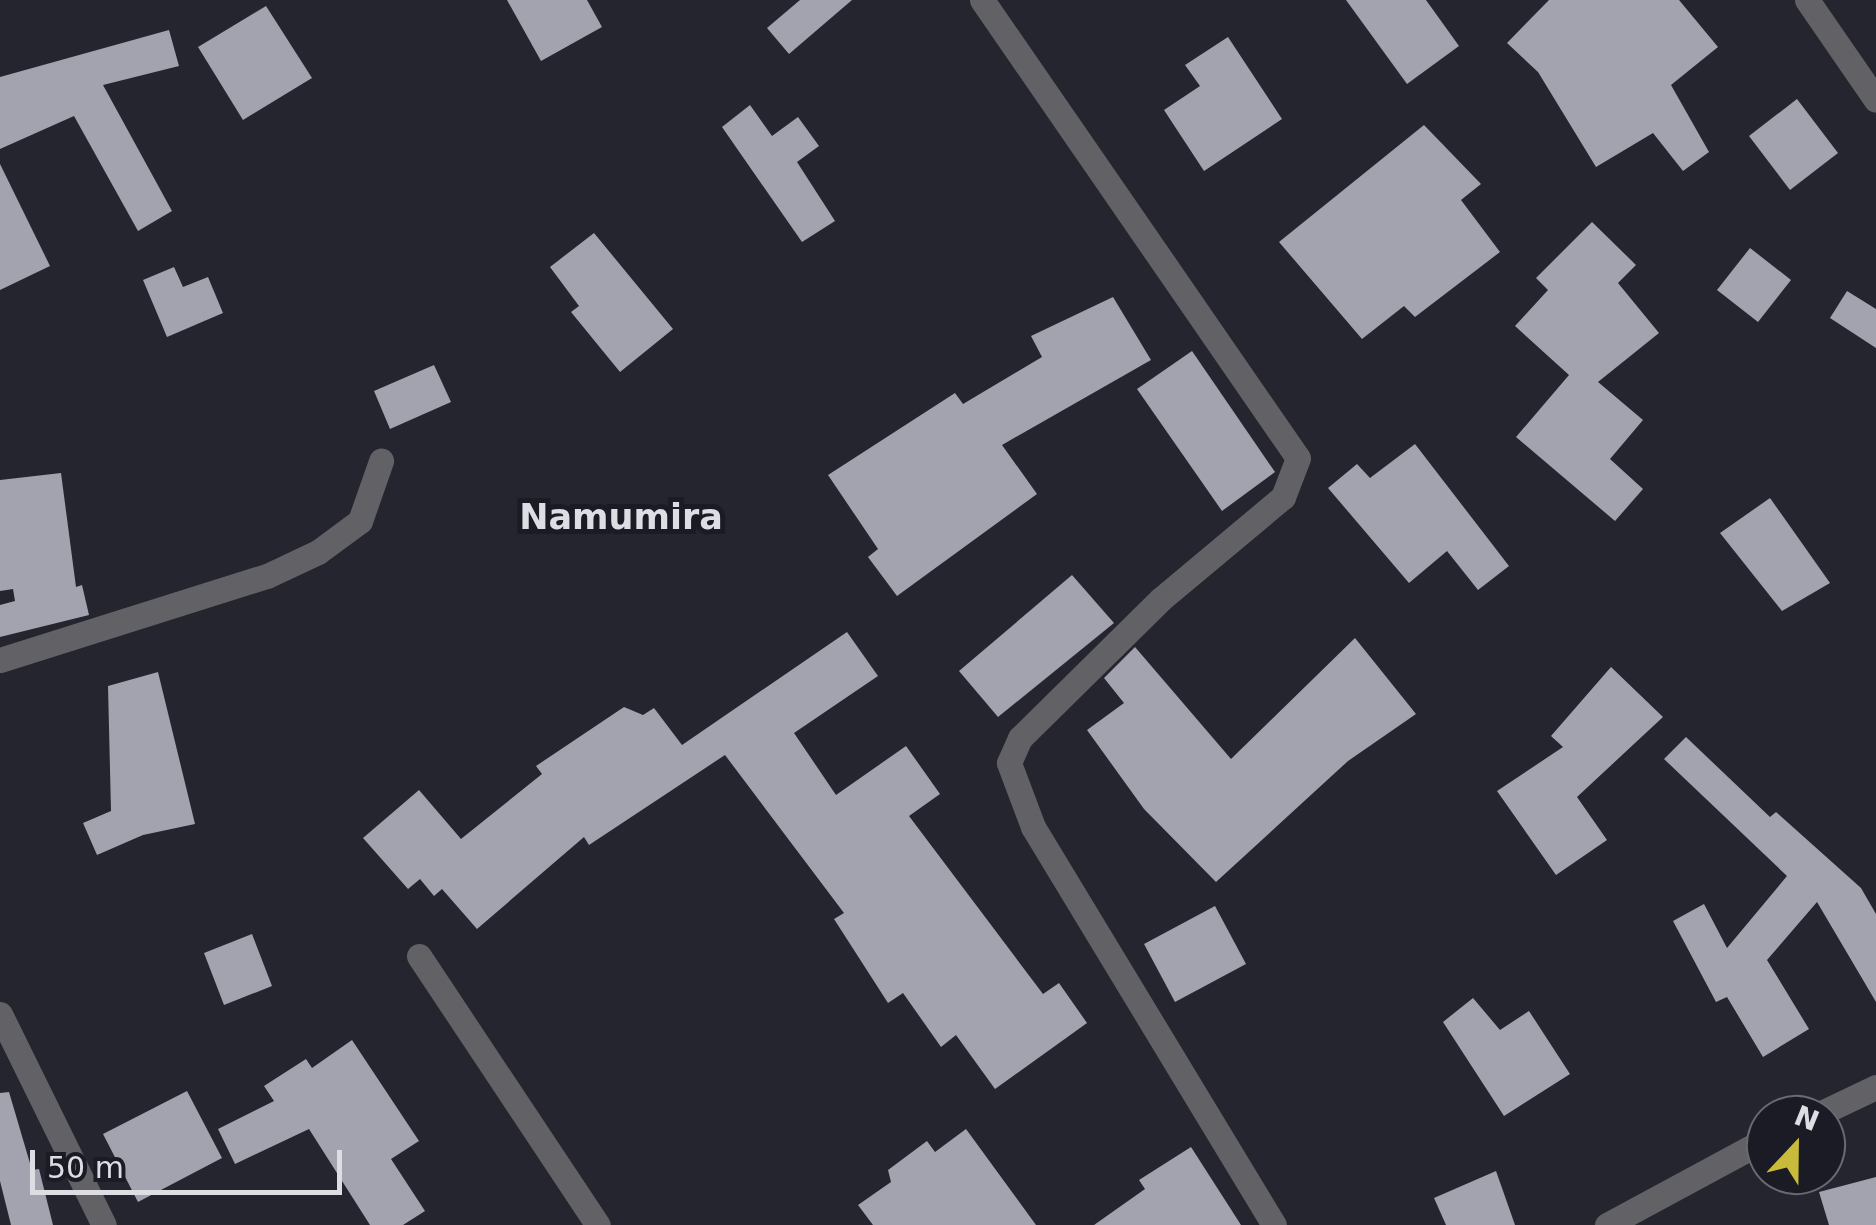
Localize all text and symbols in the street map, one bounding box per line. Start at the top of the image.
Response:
district label: Namumira [519,496,723,538]
north arrow [1746,1095,1846,1195]
text: N [1790,1099,1824,1138]
scale bar [35,1130,348,1192]
text: 50 m [47,1150,124,1185]

